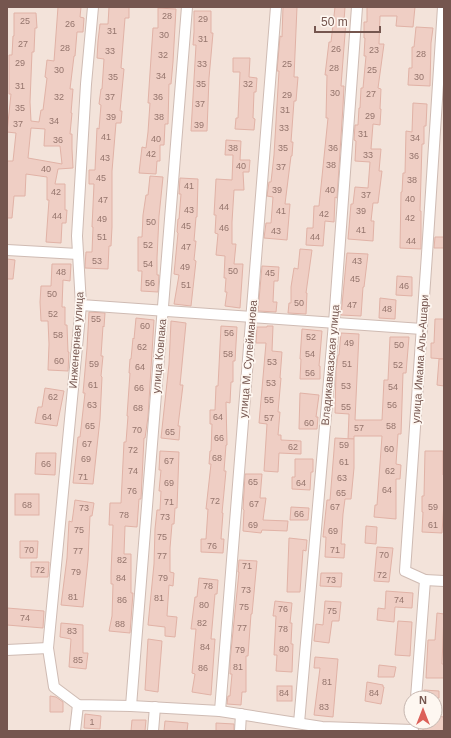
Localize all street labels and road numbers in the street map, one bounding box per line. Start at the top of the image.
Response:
street label: Инженерная улица [67,290,85,389]
street label: улица Имама Аль-Ашари [410,294,430,424]
street label: улица М. Сулейманова [237,299,259,418]
street label: Владикавказская улица [319,303,341,426]
street label: улица Ковпака [150,317,168,394]

